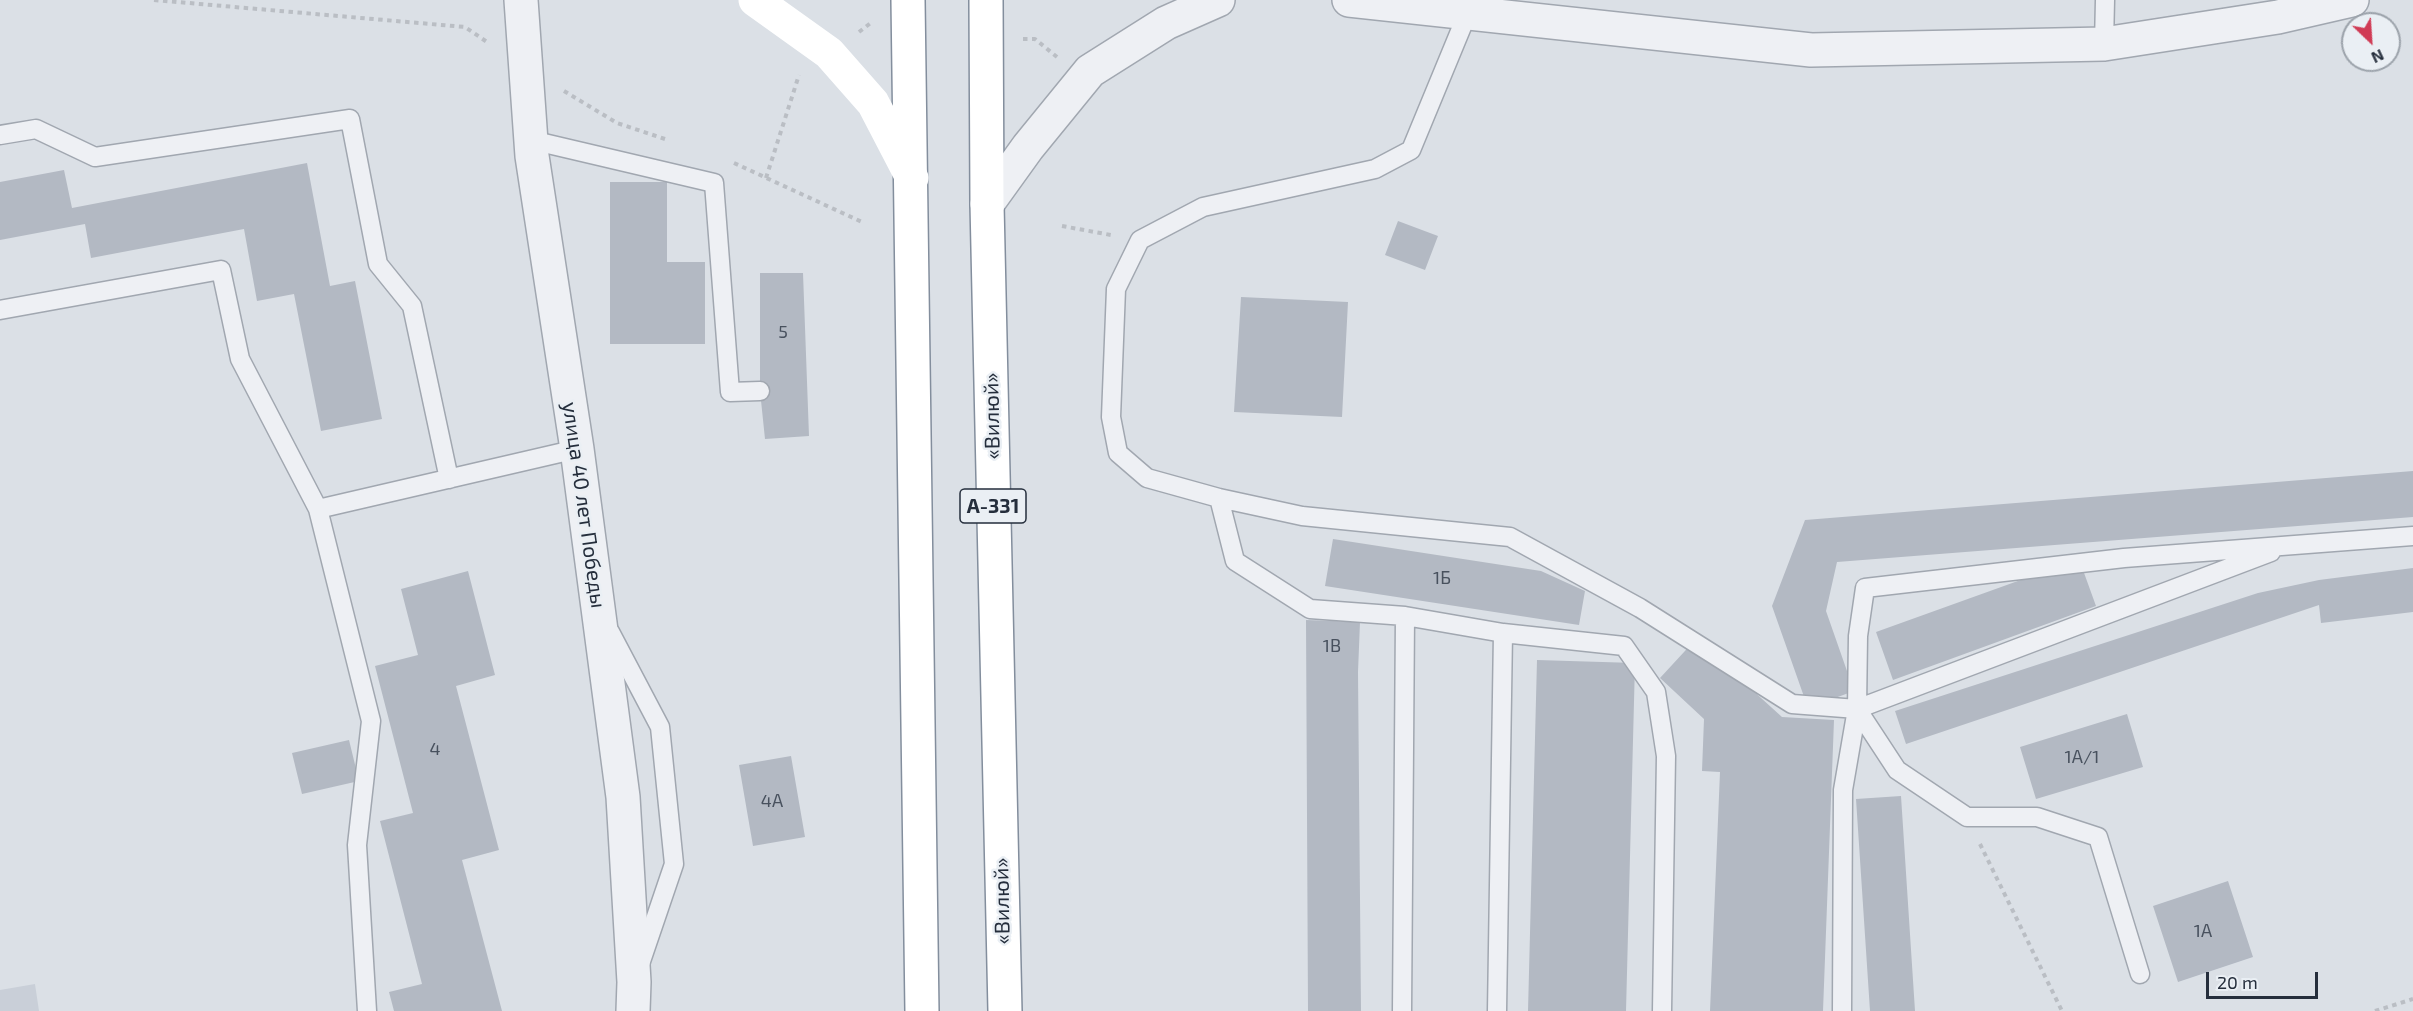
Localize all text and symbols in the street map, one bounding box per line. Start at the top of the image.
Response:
north arrow [2341,12,2401,72]
text: N [2369,46,2387,68]
house number: 5 [778,321,788,343]
street label: «Вилюй» [979,373,1005,459]
street label: улица 40 лет Победы [557,400,611,610]
road number: А-331 [960,489,1026,523]
house number: 1Б [1433,567,1451,589]
house number: 1В [1323,635,1341,657]
house number: 4 [429,738,441,760]
house number: 1А/1 [2065,746,2099,768]
house number: 4А [761,790,783,812]
street label: «Вилюй» [989,858,1015,944]
house number: 1А [2194,920,2212,942]
scale bar [2209,960,2322,998]
text: 20 m [2217,971,2258,993]

